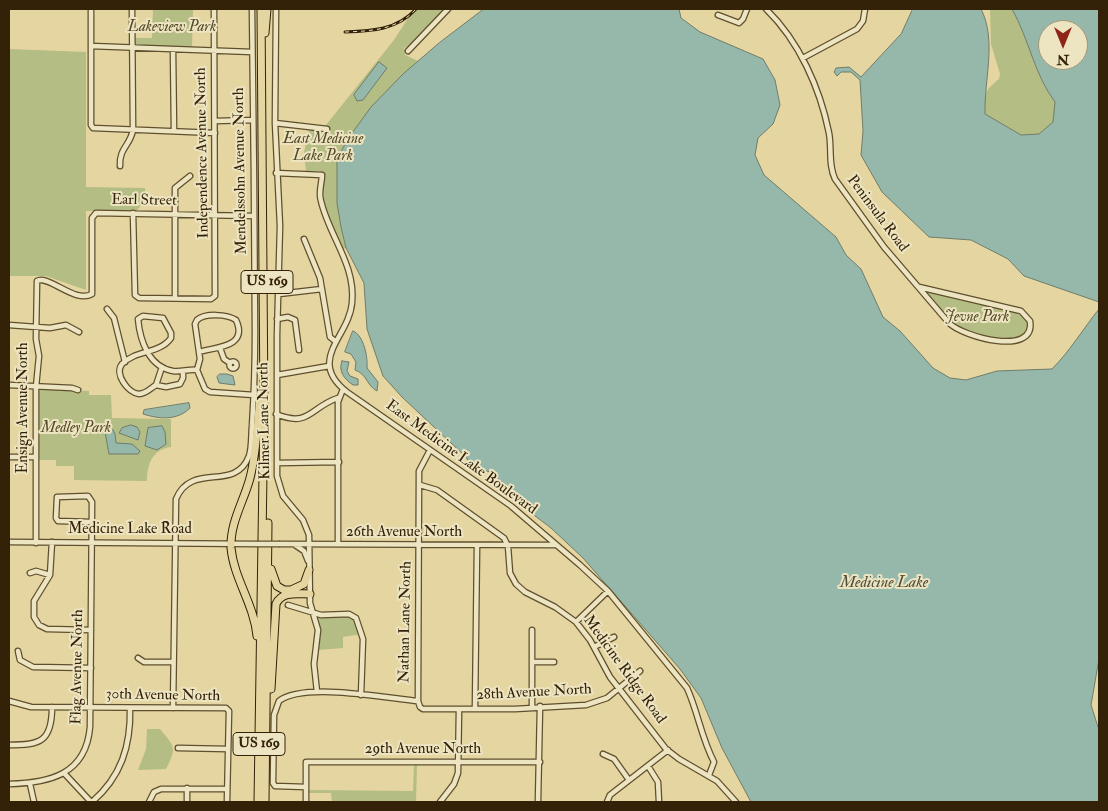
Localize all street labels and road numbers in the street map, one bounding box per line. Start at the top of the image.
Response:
street label: Independence Avenue North [193,67,213,239]
street label: Mendelssohn Avenue North [231,87,251,255]
street label: Peninsula Road [842,172,912,256]
street label: Earl Street [111,191,177,211]
road number: US 169 [241,270,293,294]
street label: Ensign Avenue North [15,342,33,474]
street label: Kilmer Lane North [255,362,275,480]
street label: East Medicine Lake Boulevard [382,397,540,519]
street label: Medicine Lake Road [68,521,192,539]
street label: 26th Avenue North [346,524,462,542]
street label: Nathan Lane North [396,561,416,683]
street label: Flag Avenue North [68,609,88,725]
street label: Medicine Ridge Road [579,612,669,728]
street label: 28th Avenue North [476,681,592,705]
street label: 30th Avenue North [106,686,220,706]
road number: US 169 [233,732,285,756]
street label: 29th Avenue North [365,741,481,759]

